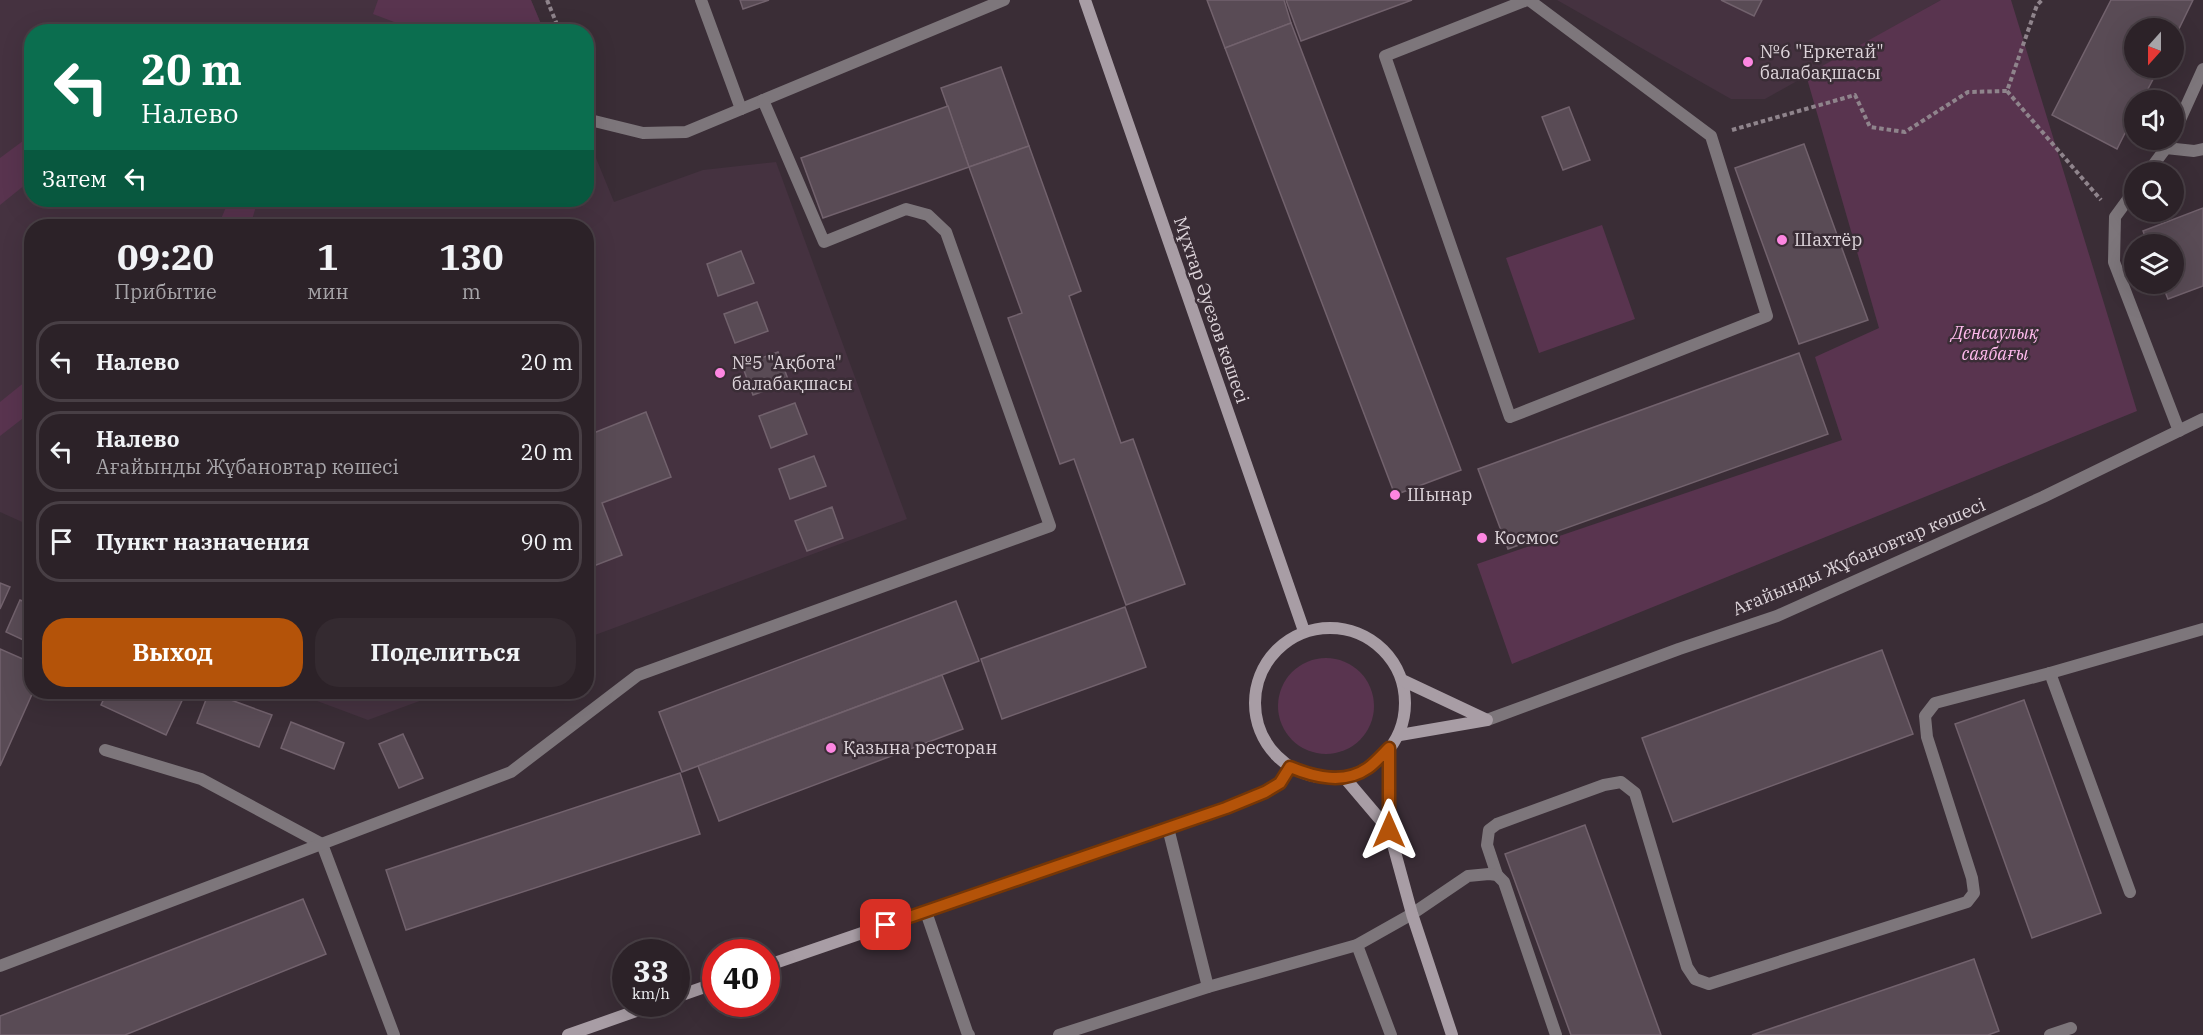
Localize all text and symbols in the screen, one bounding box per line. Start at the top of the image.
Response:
north arrow [2124,18,2184,78]
map controls [2124,18,2184,294]
place label: №6 "Еркетай" балабақшасы [1760,40,1884,84]
text: 20 m [141,42,242,97]
icon: left [42,48,120,126]
marker: №6 "Еркетай" балабақшасы [1741,55,1755,69]
button: sound [2124,90,2184,150]
text: Налево [141,95,238,130]
icon: left [119,162,152,195]
button: search [2124,162,2184,222]
text: Затем [42,164,107,193]
street label: Мұхтар Әуезов көшесі [1169,213,1254,407]
place label: Шахтёр [1794,228,1862,251]
text: 09:20 [117,233,214,280]
text: 1 [317,233,339,280]
text: 130 [439,233,504,280]
marker: Шахтёр [1775,233,1789,247]
button: layers [2124,234,2184,294]
text: Прибытие [114,278,217,305]
text: мин [307,278,349,305]
text: m [462,278,481,305]
park label: Денсаулық саябағы [1949,321,2039,365]
icon: left [45,345,78,378]
text: Налево [96,347,180,376]
text: 20 m [521,347,573,376]
place label: №5 "Ақбота" балабақшасы [732,351,853,395]
marker: №5 "Ақбота" балабақшасы [713,366,727,380]
text: Налево [96,424,180,453]
icon: left [45,435,78,468]
text: 20 m [521,437,573,466]
text: Ағайынды Жұбановтар көшесі [96,453,399,480]
place label: Шынар [1407,483,1472,506]
marker: Шынар [1388,488,1402,502]
street label: Ағайынды Жұбановтар көшесі [1729,493,1989,620]
icon: arrive [45,525,78,558]
place label: Космос [1494,526,1559,549]
text: Пункт назначения [96,527,310,556]
text: 90 m [521,527,573,556]
marker: Космос [1475,531,1489,545]
button: Выход [42,618,303,687]
button: Поделиться [315,618,576,687]
place label: Қазына ресторан [843,736,997,759]
marker: Қазына ресторан [824,741,838,755]
position arrow [1357,798,1421,862]
pin [860,899,911,950]
icon: arrive [869,908,902,941]
speed limit sign: 40 [702,939,780,1017]
text: 33 [633,951,669,990]
text: km/h [632,984,670,1003]

